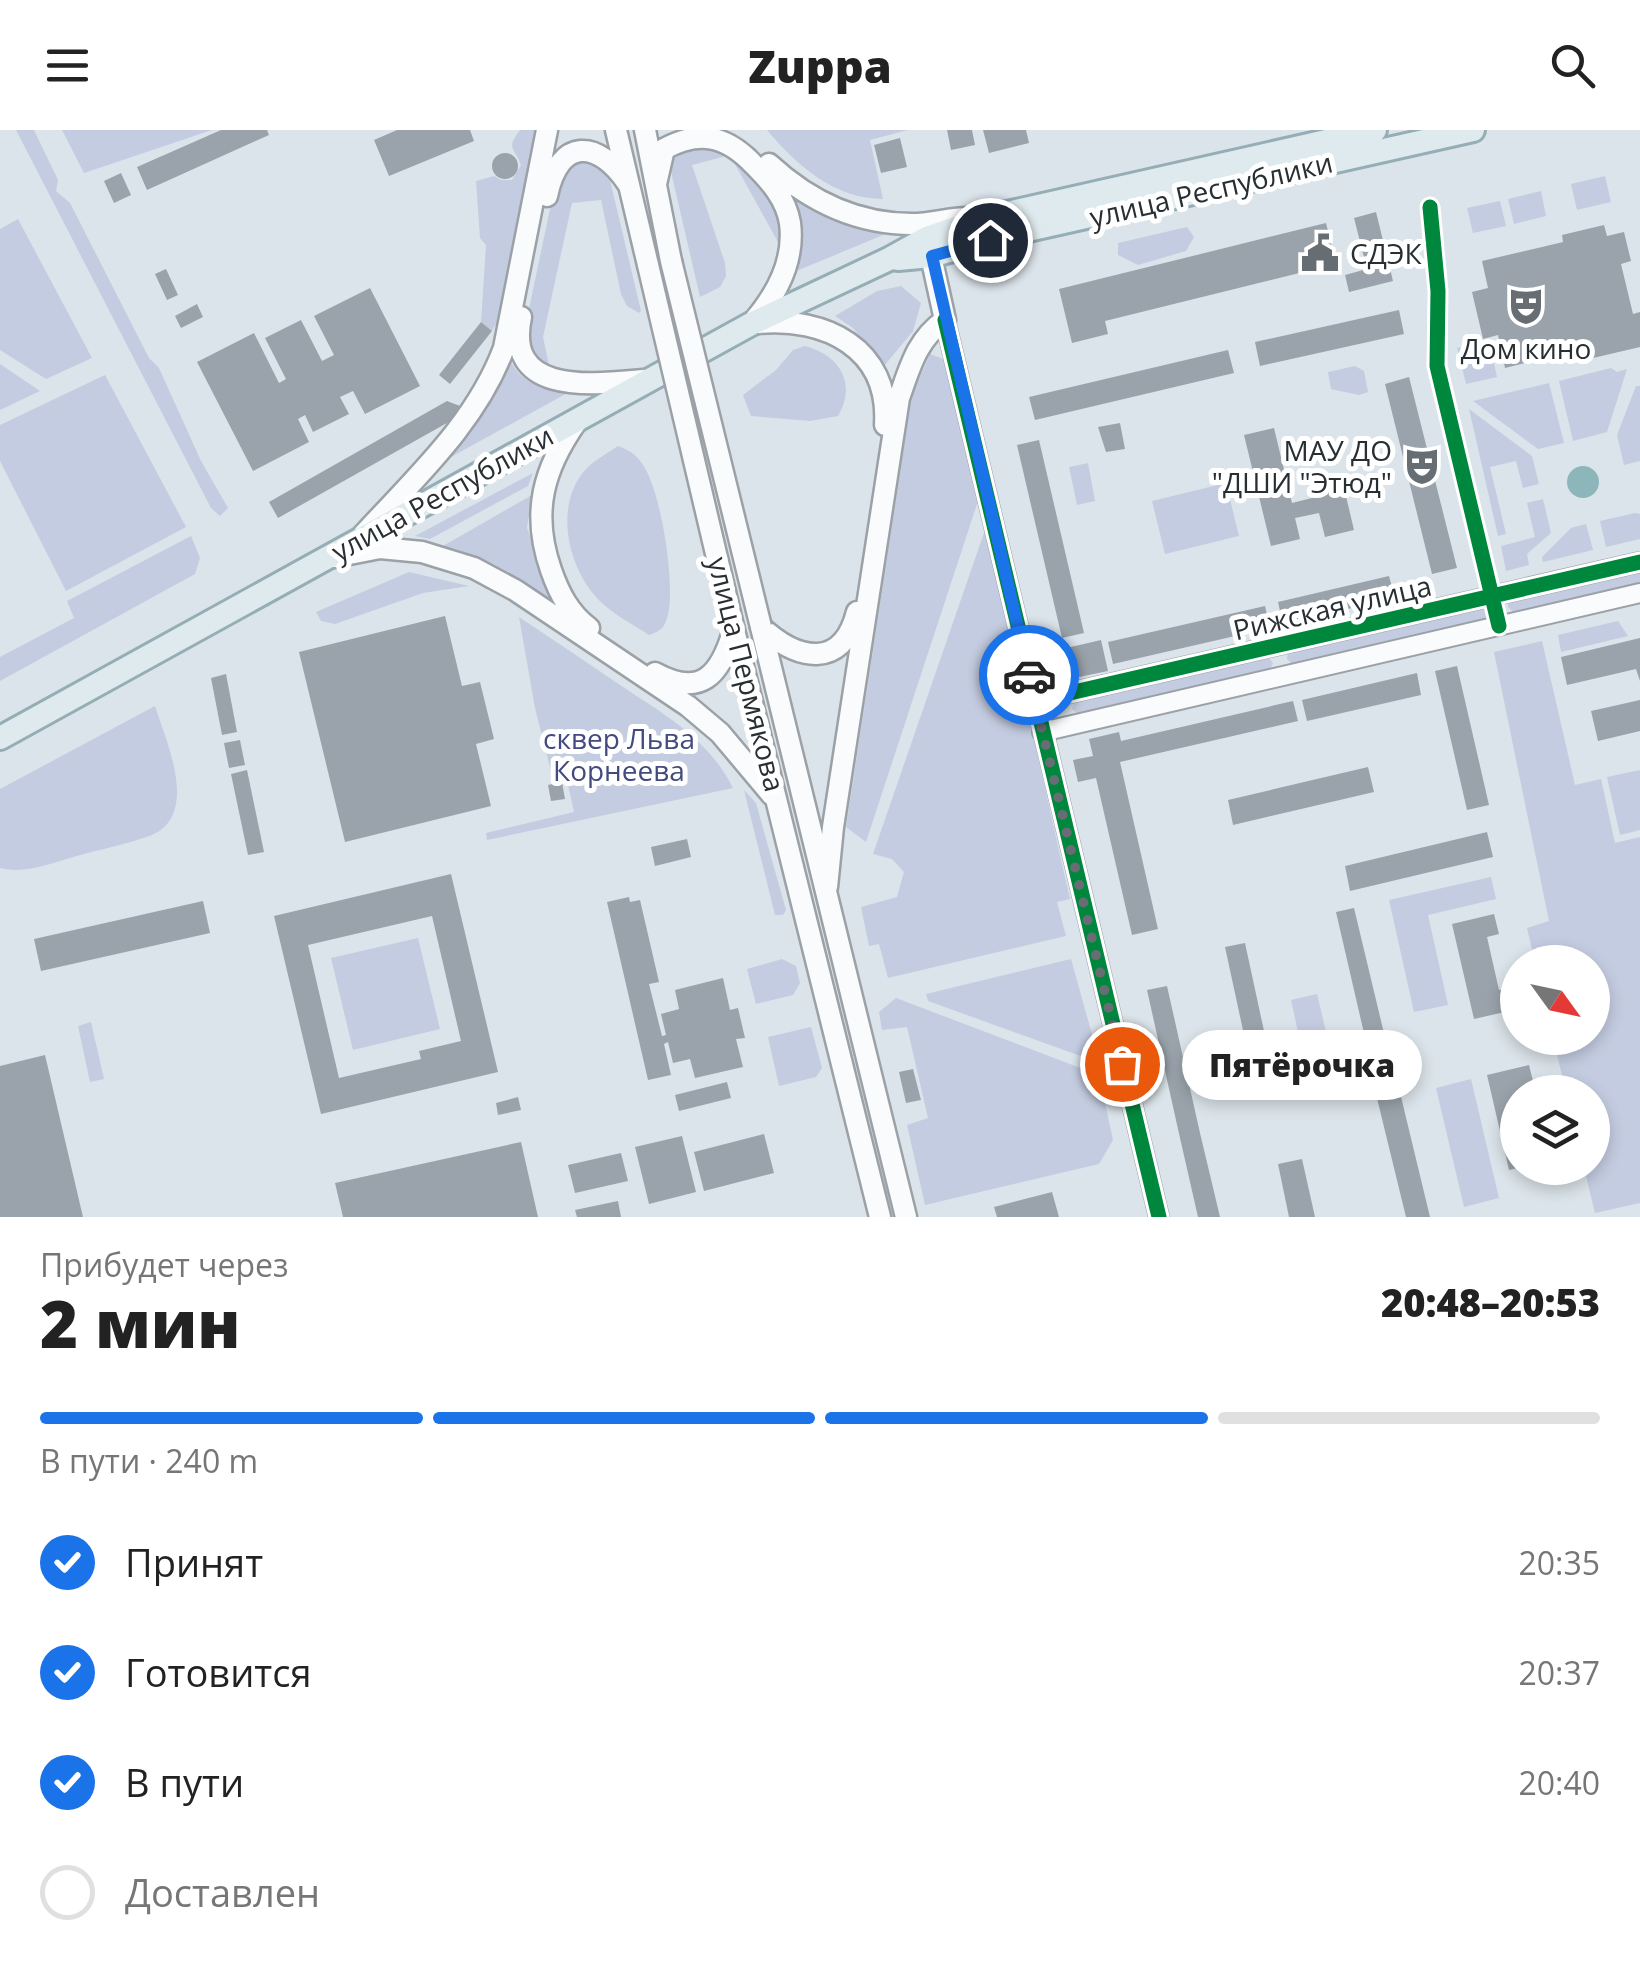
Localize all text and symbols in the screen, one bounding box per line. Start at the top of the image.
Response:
text: Zuppa [748,35,892,96]
icon: menu [40,38,95,93]
icon: search [1545,38,1600,93]
street label: улица Республики [1086,143,1336,235]
pin [948,198,1033,283]
icon: home [963,213,1018,268]
public building icon: СДЭК [1299,232,1341,274]
place label: СДЭК [1350,234,1422,272]
theatre icon: Дом кино [1505,285,1547,327]
place label: Дом кино [1461,329,1591,367]
street label: улица Республики [324,416,560,570]
place label: МАУ ДО "ДШИ "Этюд" [1212,431,1392,501]
theatre icon: МАУ ДО "ДШИ "Этюд" [1401,445,1443,487]
street label: улица Пермякова [699,553,795,795]
street label: Рижская улица [1229,566,1435,648]
courier [979,625,1079,725]
icon: car [1002,648,1057,703]
park label: сквер Льва Корнеева [543,719,695,789]
north arrow [1500,945,1610,1055]
map controls [1500,945,1610,1185]
pin [1080,1022,1165,1107]
callout: Пятёрочка [1182,1029,1422,1099]
icon: bag [1095,1037,1150,1092]
text: Пятёрочка [1209,1043,1395,1086]
button: layers [1500,1075,1610,1185]
text: Прибудет через [40,1243,288,1286]
text: 20:48–20:53 [1381,1276,1600,1328]
text: 2 мин [40,1279,241,1367]
text: В пути · 240 m [40,1439,258,1482]
icon: check [40,1535,95,1590]
text: Принят [125,1536,263,1588]
text: 20:35 [1518,1541,1600,1584]
icon: check [40,1645,95,1700]
text: Готовится [125,1646,311,1698]
text: 20:37 [1518,1651,1600,1694]
icon: check [40,1755,95,1810]
text: В пути [125,1756,244,1808]
text: 20:40 [1518,1761,1600,1804]
text: Доставлен [125,1866,320,1918]

